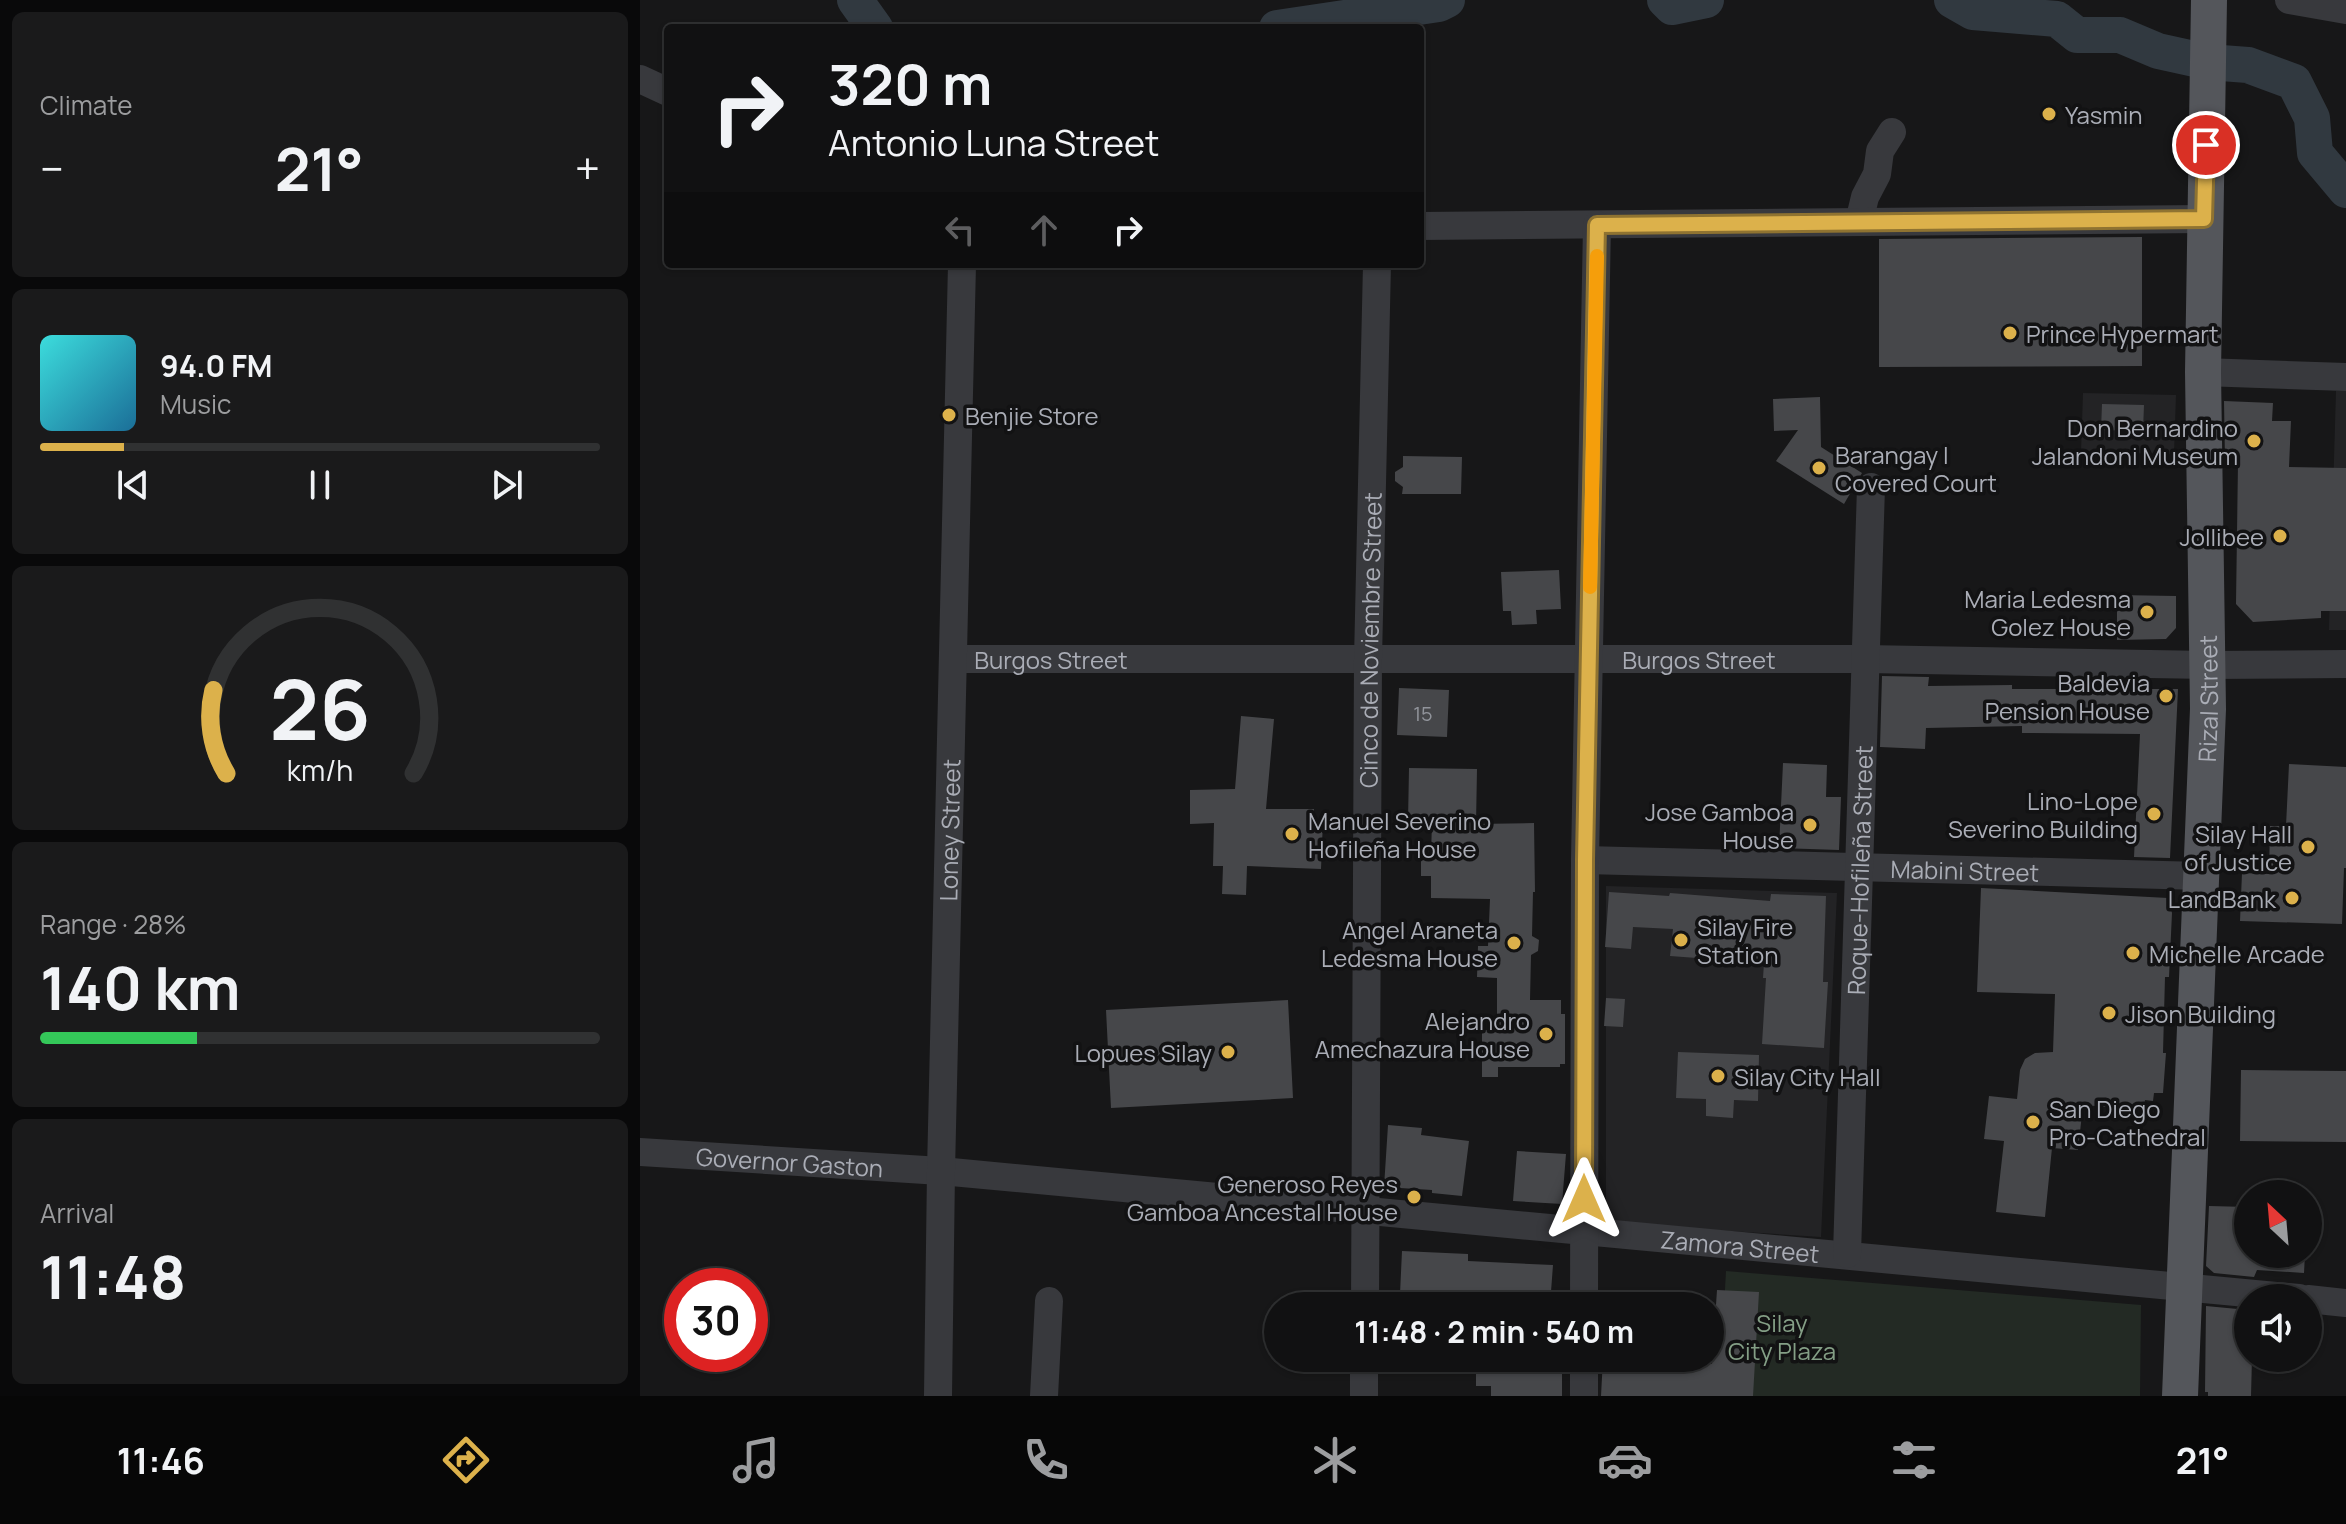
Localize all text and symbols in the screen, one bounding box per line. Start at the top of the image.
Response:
text: 320 m [828,45,992,122]
icon: right [696,56,800,160]
text: Climate [40,87,132,123]
place label: Yasmin [2065,98,2143,131]
marker: Yasmin [2040,105,2058,123]
pin [2172,111,2240,179]
text: Antonio Luna Street [828,118,1160,167]
icon: arrive [2184,123,2228,167]
text: 21° [275,127,364,209]
text: − [40,138,64,198]
text: + [575,138,600,198]
icon: left [938,208,982,252]
icon: ahead [1022,208,1066,252]
icon: right [1106,208,1150,252]
place label: Prince Hypermart [2026,317,2219,350]
marker: Prince Hypermart [2001,324,2019,342]
text: 94.0 FM [160,345,273,386]
text: Music [160,386,231,422]
place label: Benjie Store [965,399,1099,432]
marker: Benjie Store [940,406,958,424]
place label: Don Bernardino Jalandoni Museum [2032,411,2238,472]
marker: Don Bernardino Jalandoni Museum [2245,432,2263,450]
place label: Barangay I Covered Court [1835,438,1997,499]
marker: Barangay I Covered Court [1810,459,1828,477]
icon: previous [111,463,155,507]
icon: pause [298,463,342,507]
icon: next [485,463,529,507]
street label: Cinco de Noviembre Street [1351,492,1388,788]
place label: Jollibee [2180,520,2264,553]
marker: Jollibee [2271,527,2289,545]
place label: Maria Ledesma Golez House [1964,582,2131,643]
marker: Maria Ledesma Golez House [2138,603,2156,621]
street label: Rizal Street [2189,635,2225,763]
street label: Burgos Street [974,643,1128,676]
street label: Burgos Street [1622,643,1776,676]
text: 26 [269,651,371,765]
place label: Baldevia Pension House [1985,666,2150,727]
marker: Baldevia Pension House [2157,687,2175,705]
house number: 15 [1413,700,1433,727]
street label: Roque-Hofileña Street [1839,745,1879,995]
text: km/h [287,751,353,790]
street label: Loney Street [931,759,967,902]
place label: Lino-Lope Severino Building [1948,784,2138,845]
place label: Jose Gamboa House [1645,795,1794,856]
place label: Manuel Severino Hofileña House [1308,804,1491,865]
marker: Lino-Lope Severino Building [2145,805,2163,823]
marker: Jose Gamboa House [1801,816,1819,834]
place label: Silay Hall of Justice [2184,817,2292,878]
marker: Manuel Severino Hofileña House [1283,825,1301,843]
marker: Silay Hall of Justice [2299,838,2317,856]
street label: Mabini Street [1890,851,2040,888]
place label: LandBank [2168,882,2277,915]
marker: LandBank [2283,889,2301,907]
text: Range · 28% [40,906,187,942]
place label: Silay Fire Station [1697,910,1793,971]
place label: Angel Araneta Ledesma House [1321,913,1498,974]
marker: Silay Fire Station [1672,931,1690,949]
marker: Angel Araneta Ledesma House [1505,934,1523,952]
place label: Michelle Arcade [2149,937,2325,970]
marker: Michelle Arcade [2124,944,2142,962]
text: 140 km [40,946,241,1028]
place label: Jison Building [2125,997,2276,1030]
place label: Alejandro Amechazura House [1315,1004,1530,1065]
marker: Jison Building [2100,1004,2118,1022]
marker: Alejandro Amechazura House [1537,1025,1555,1043]
place label: Lopues Silay [1074,1036,1212,1069]
marker: Lopues Silay [1219,1043,1237,1061]
place label: Silay City Hall [1734,1060,1881,1093]
marker: Silay City Hall [1709,1067,1727,1085]
place label: San Diego Pro-Cathedral [2049,1092,2206,1153]
marker: San Diego Pro-Cathedral [2024,1113,2042,1131]
street label: Governor Gaston [695,1139,884,1184]
position arrow [1542,1157,1626,1241]
place label: Generoso Reyes Gamboa Ancestal House [1127,1167,1398,1228]
north arrow [2234,1180,2322,1268]
map controls [2234,1180,2322,1372]
marker: Generoso Reyes Gamboa Ancestal House [1405,1188,1423,1206]
text: Arrival [40,1195,114,1231]
street label: Zamora Street [1659,1222,1821,1270]
text: 11:48 [40,1235,186,1317]
speed limit sign: 30 [664,1268,768,1372]
button: sound [2234,1284,2322,1372]
park label: Silay City Plaza [1728,1306,1836,1367]
text: 11:48 · 2 min · 540 m [1354,1311,1634,1352]
icon: directions [438,1432,494,1488]
icon: music [728,1432,784,1488]
icon: phone [1018,1432,1074,1488]
icon: climate [1307,1432,1363,1488]
icon: car [1597,1432,1653,1488]
icon: filters [1886,1432,1942,1488]
text: 11:46 [117,1436,205,1485]
text: 21° [2176,1436,2229,1485]

